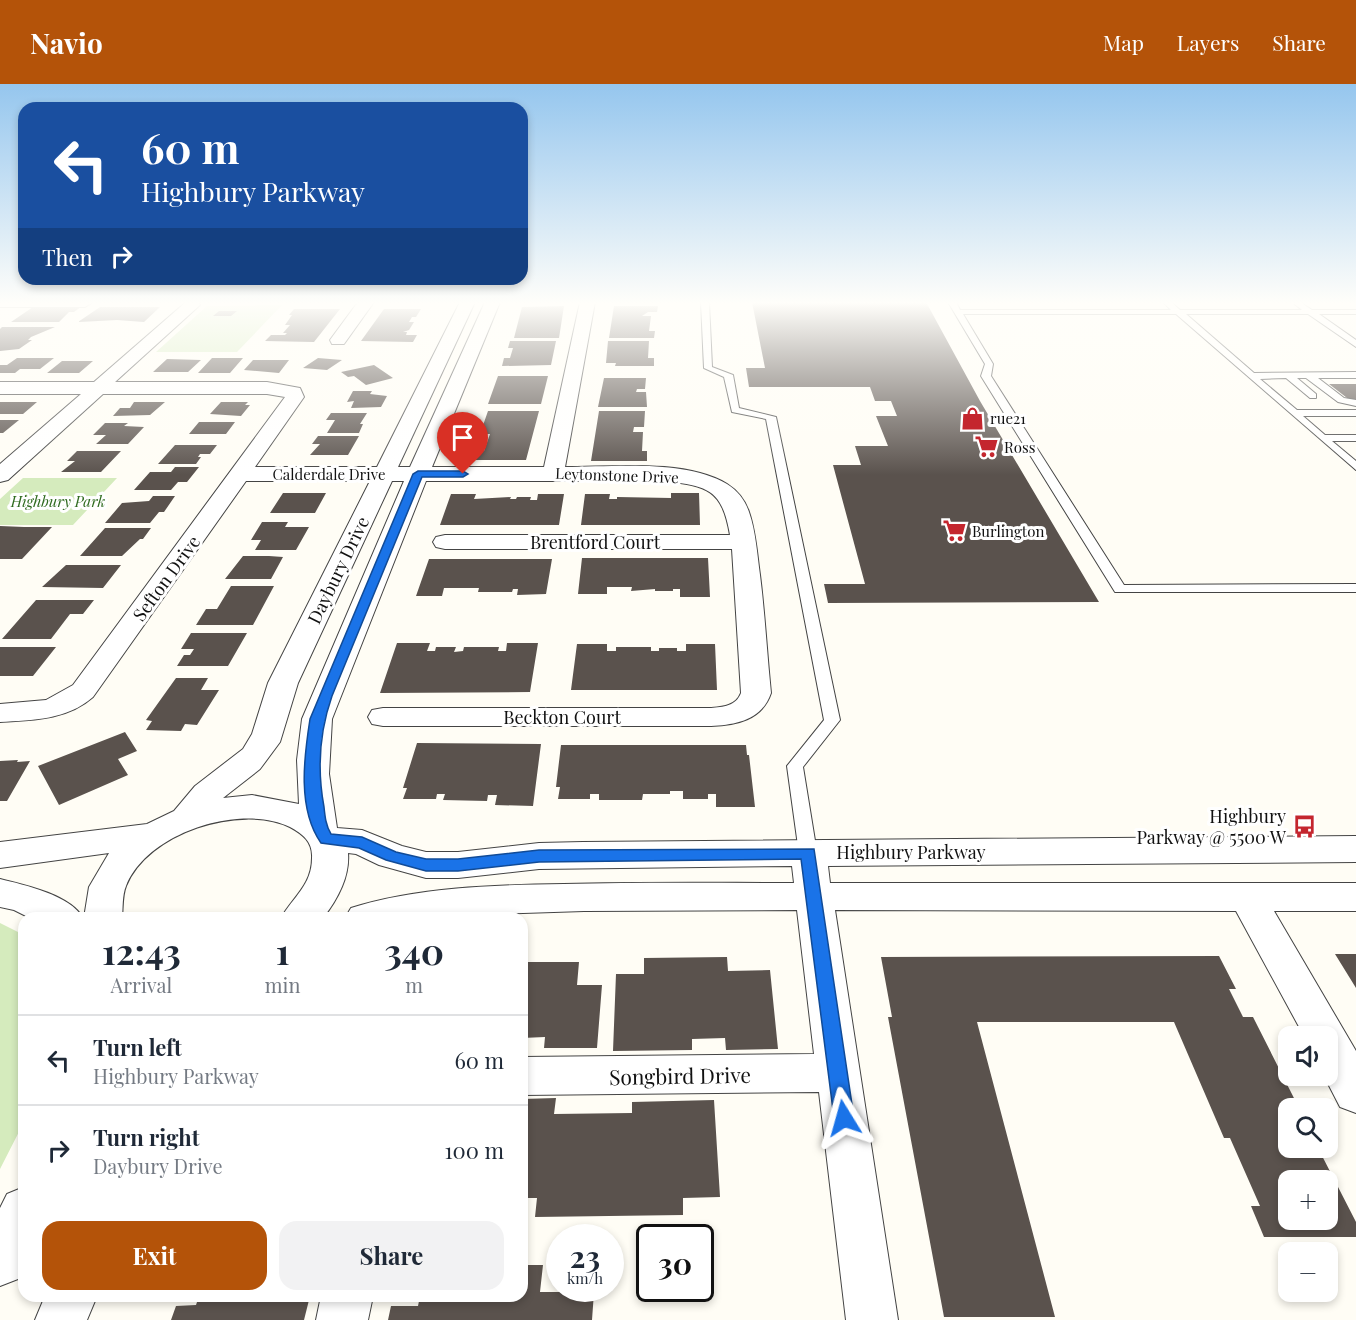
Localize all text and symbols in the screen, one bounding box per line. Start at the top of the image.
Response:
text: Navio [30,24,103,61]
text: Map [1103,28,1144,56]
text: Layers [1177,28,1239,56]
text: Share [1272,28,1326,56]
text: 60 m [141,119,239,175]
icon: left [42,126,120,204]
text: Highbury Parkway [141,173,365,209]
icon: right [105,240,138,273]
text: Then [42,242,93,272]
shop icon: rue21 [959,405,985,431]
place label: rue21 [990,408,1026,428]
pin [437,412,488,474]
icon: arrive [446,421,479,454]
supermarket icon: Ross [973,434,999,460]
place label: Ross [1004,437,1035,457]
street label: Leytonstone Drive [555,463,679,487]
street label: Calderdale Drive [273,464,385,484]
park label: Highbury Park [10,491,106,511]
street label: Daybury Drive [302,512,374,628]
supermarket icon: Burlington [941,518,967,544]
place label: Burlington [972,521,1044,541]
street label: Sefton Drive [127,530,205,626]
street label: Brentford Court [530,530,661,554]
street label: Beckton Court [503,705,621,729]
place label: Highbury Parkway @ 5500 W [1136,804,1287,849]
bus stop icon: Highbury Parkway @ 5500 W [1291,813,1317,839]
street label: Highbury Parkway [836,840,986,864]
text: 12:43 [102,926,181,974]
text: 1 [276,926,290,974]
text: 340 [384,926,444,974]
text: Arrival [111,971,172,998]
text: min [265,971,300,998]
text: m [405,971,423,998]
map controls [1278,1026,1338,1302]
button: sound [1278,1026,1338,1086]
text: Turn left [93,1032,182,1062]
icon: left [42,1044,75,1077]
text: 60 m [454,1045,504,1075]
street label: Songbird Drive [609,1060,751,1090]
text: Highbury Parkway [93,1062,259,1089]
position arrow [812,1086,876,1150]
button: search [1278,1098,1338,1158]
text: Turn right [93,1122,199,1152]
icon: right [42,1134,75,1167]
text: 100 m [444,1135,504,1165]
text: Daybury Drive [93,1152,223,1179]
button: + [1278,1170,1338,1230]
button: Exit [42,1221,267,1290]
button: Share [279,1221,504,1290]
speed limit sign: 30 [636,1224,714,1302]
text: 23 [570,1236,600,1276]
button: − [1278,1242,1338,1302]
text: km/h [567,1268,603,1288]

